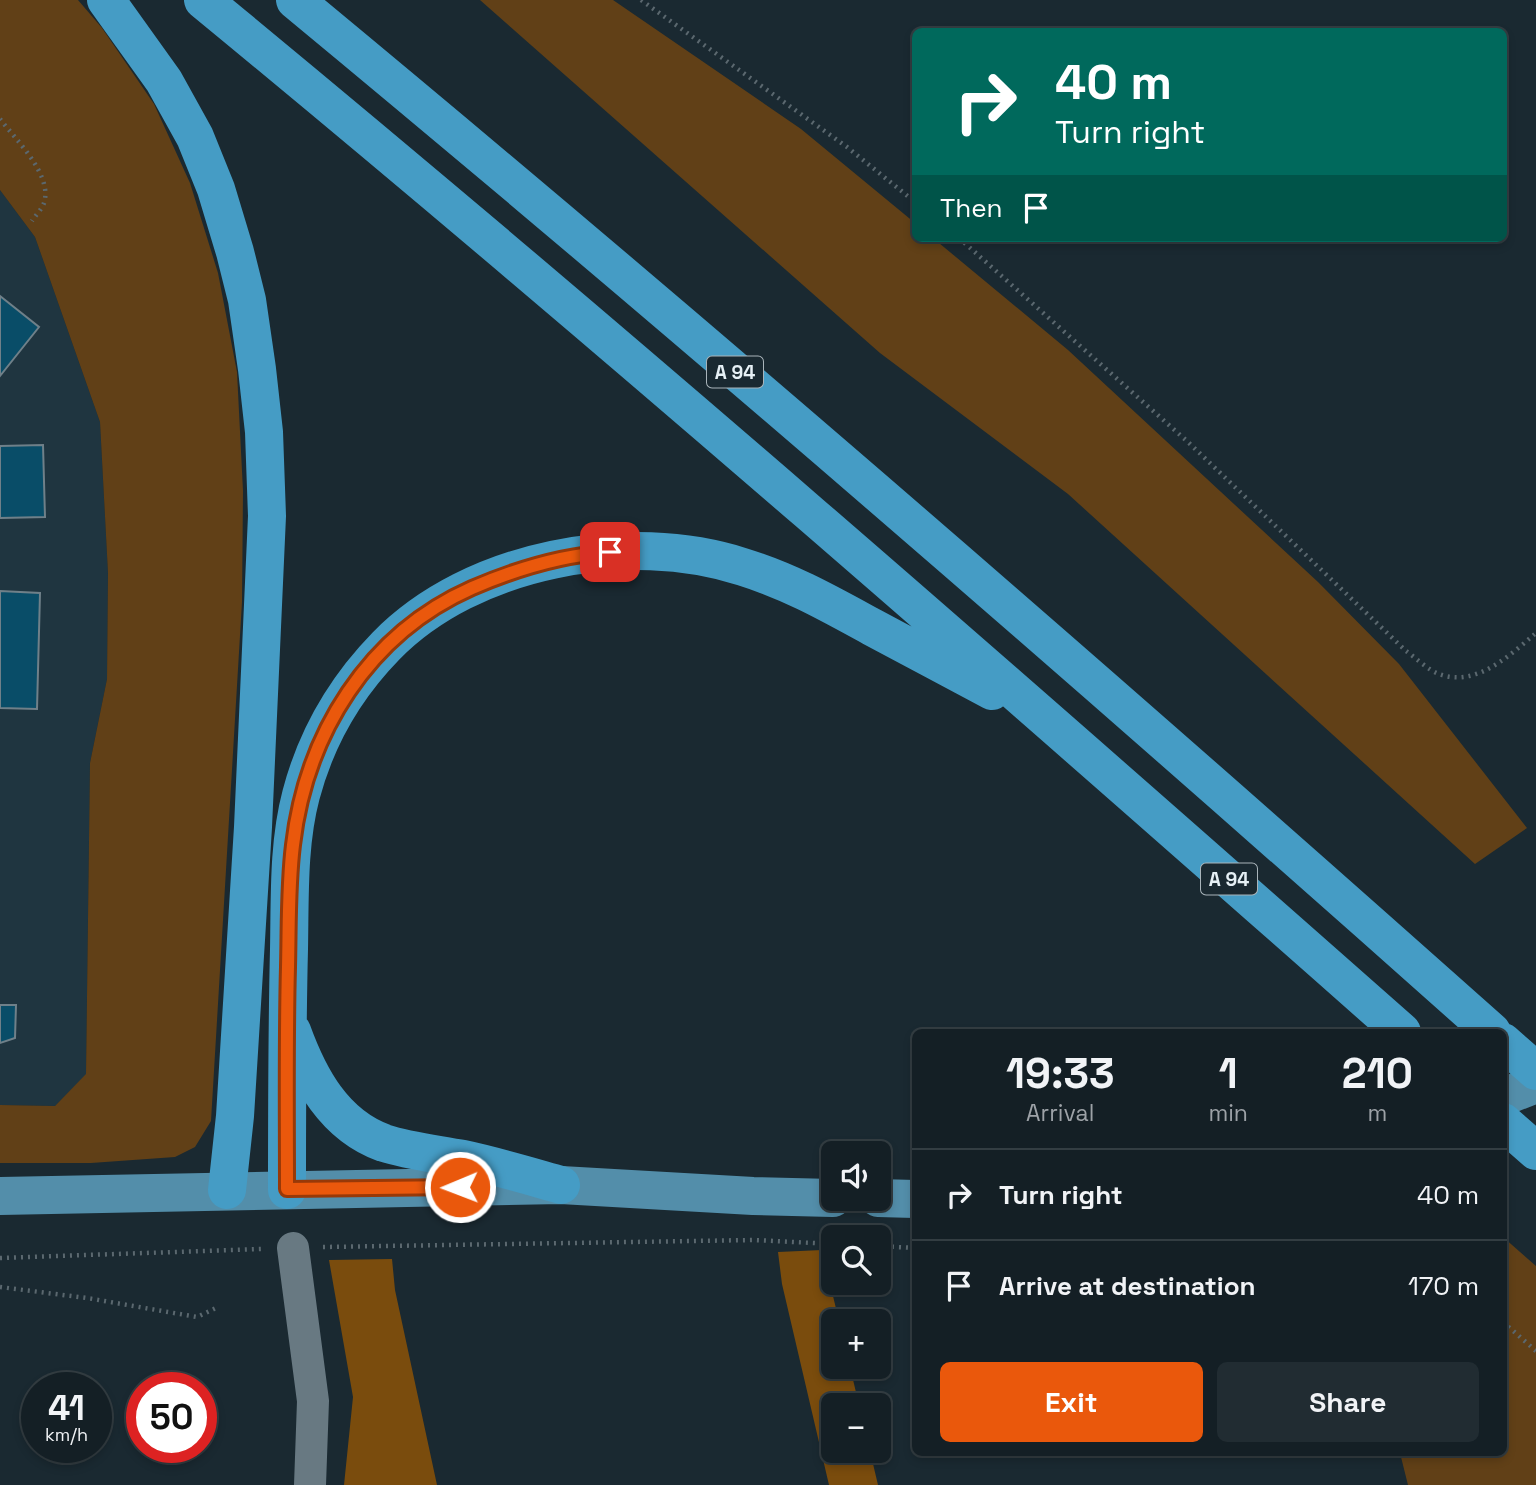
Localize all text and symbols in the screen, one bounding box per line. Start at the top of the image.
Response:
text: 40 m [1055,51,1172,113]
icon: right [940,56,1031,147]
text: Turn right [1055,112,1205,152]
icon: arrive [1017,189,1055,227]
text: Then [940,191,1003,225]
road number: A 94 [707,356,763,388]
pin [580,522,640,582]
icon: arrive [591,533,629,571]
road number: A 94 [1201,864,1257,894]
text: 19:33 [1006,1047,1114,1100]
text: 1 [1219,1047,1238,1100]
text: 210 [1342,1047,1413,1100]
text: Arrival [1026,1098,1094,1128]
text: min [1208,1098,1248,1128]
text: m [1368,1098,1387,1128]
map controls [821,1141,891,1463]
button: sound [821,1141,891,1211]
position arrow [423,1150,497,1224]
icon: right [940,1176,978,1214]
text: Turn right [999,1178,1123,1212]
text: 40 m [1417,1178,1479,1212]
button: search [821,1225,891,1295]
icon: arrive [940,1267,978,1305]
text: Arrive at destination [999,1269,1256,1303]
text: 170 m [1408,1269,1479,1303]
button: + [821,1309,891,1379]
button: Exit [940,1362,1203,1442]
button: Share [1217,1362,1479,1442]
speed limit sign: 50 [126,1372,217,1463]
text: 41 [48,1386,85,1430]
button: − [821,1393,891,1463]
text: km/h [45,1423,88,1446]

